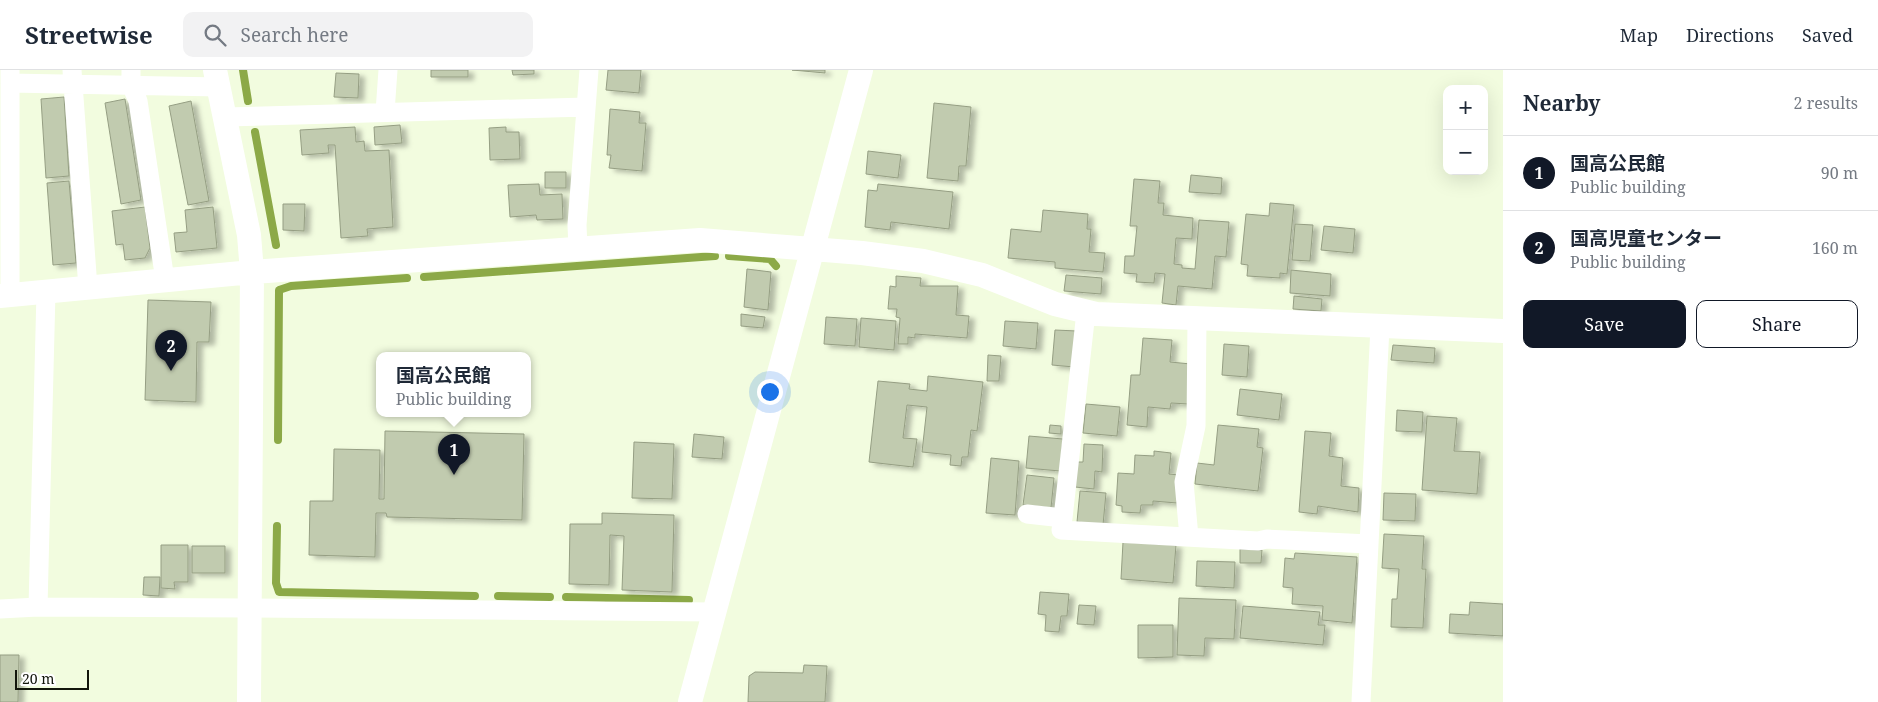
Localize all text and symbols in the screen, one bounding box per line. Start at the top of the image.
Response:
search box [183,12,533,57]
text: Streetwise [25,18,153,51]
icon: search [201,21,229,49]
text: Search here [241,22,348,48]
text: Map [1620,23,1658,47]
text: Directions [1686,23,1774,47]
text: Saved [1802,23,1853,47]
map controls [1443,85,1488,175]
button: + [1443,85,1488,130]
text: Nearby [1523,89,1601,117]
text: 2 results [1794,92,1858,114]
button: − [1443,130,1488,175]
text: 国高公民館 [1570,150,1665,176]
text: 1 [1534,162,1544,184]
text: 90 m [1821,162,1858,184]
text: Public building [1570,176,1686,198]
text: 国高児童センター [1570,225,1722,251]
text: 2 [1534,237,1544,259]
text: 160 m [1812,237,1858,259]
text: Public building [1570,251,1686,273]
button: Save [1523,300,1686,348]
button: Share [1696,300,1858,348]
pin: 2 [155,330,187,371]
popup [376,352,531,417]
text: 国高公民館 [396,362,491,388]
your location [757,379,783,405]
text: Public building [396,388,511,410]
pin: 1 [438,434,470,475]
scale bar [15,667,89,690]
text: 20 m [22,669,55,688]

